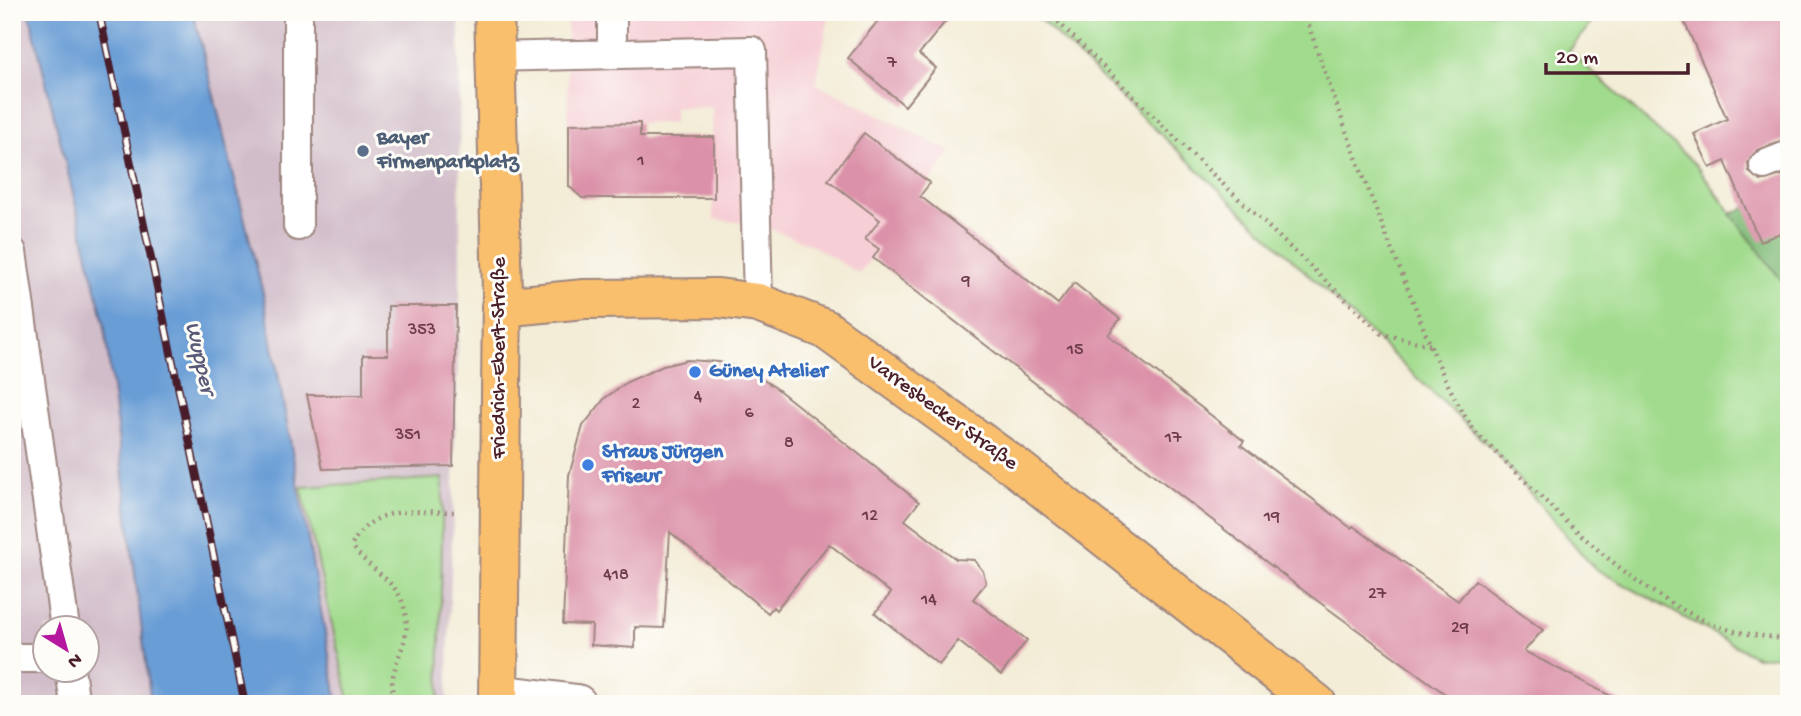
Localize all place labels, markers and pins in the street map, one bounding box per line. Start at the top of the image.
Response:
place label: Bayer Firmenparkplatz [376,127,520,176]
marker: Bayer Firmenparkplatz [355,143,371,159]
place label: Güney Atelier [709,360,830,385]
marker: Güney Atelier [687,364,703,380]
place label: Straus Jürgen Friseur [601,441,724,490]
marker: Straus Jürgen Friseur [580,457,596,473]

